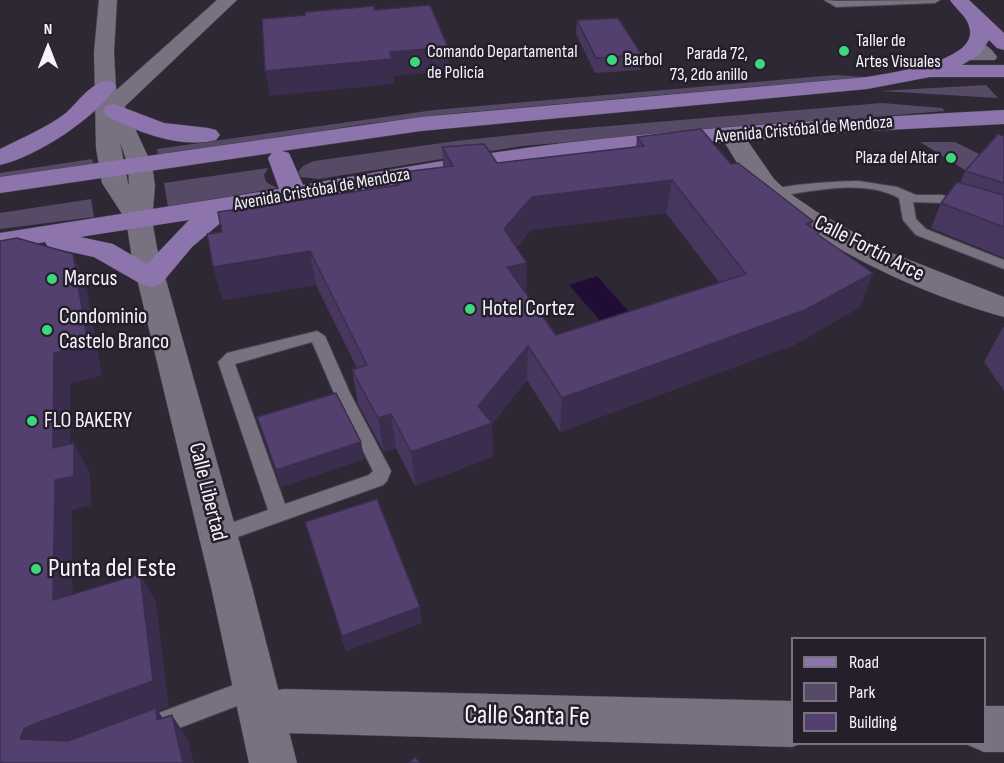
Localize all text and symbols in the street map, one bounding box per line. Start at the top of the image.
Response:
north arrow [18,18,78,78]
text: N [44,20,52,39]
place label: Taller de Artes Visuales [856,30,941,72]
place label: Comando Departamental de Policía [427,41,578,84]
place label: Parada 72, 73, 2do anillo [670,43,748,86]
marker: Taller de Artes Visuales [837,44,851,58]
place label: Barbol [624,49,662,71]
marker: Barbol [605,53,619,67]
marker: Comando Departamental de Policía [408,55,422,69]
marker: Parada 72, 73, 2do anillo [753,57,767,71]
street label: Avenida Cristóbal de Mendoza [714,111,894,149]
place label: Plaza del Altar [855,147,939,169]
marker: Plaza del Altar [944,151,958,165]
street label: Avenida Cristóbal de Mendoza [232,164,412,216]
street label: Calle Fortín Arce [810,210,928,288]
place label: Marcus [64,266,117,292]
marker: Marcus [45,272,59,286]
place label: Hotel Cortez [482,296,575,322]
marker: Hotel Cortez [463,302,477,316]
place label: Condominio Castelo Branco [59,304,169,356]
marker: Condominio Castelo Branco [40,323,54,337]
place label: FLO BAKERY [44,408,132,434]
marker: FLO BAKERY [25,414,39,428]
street label: Calle Libertad [182,440,232,544]
place label: Punta del Este [48,553,176,585]
marker: Punta del Este [29,562,43,576]
legend [791,637,986,745]
text: Road [849,652,879,673]
text: Park [849,682,875,703]
street label: Calle Santa Fe [464,700,590,734]
text: Building [849,712,897,733]

